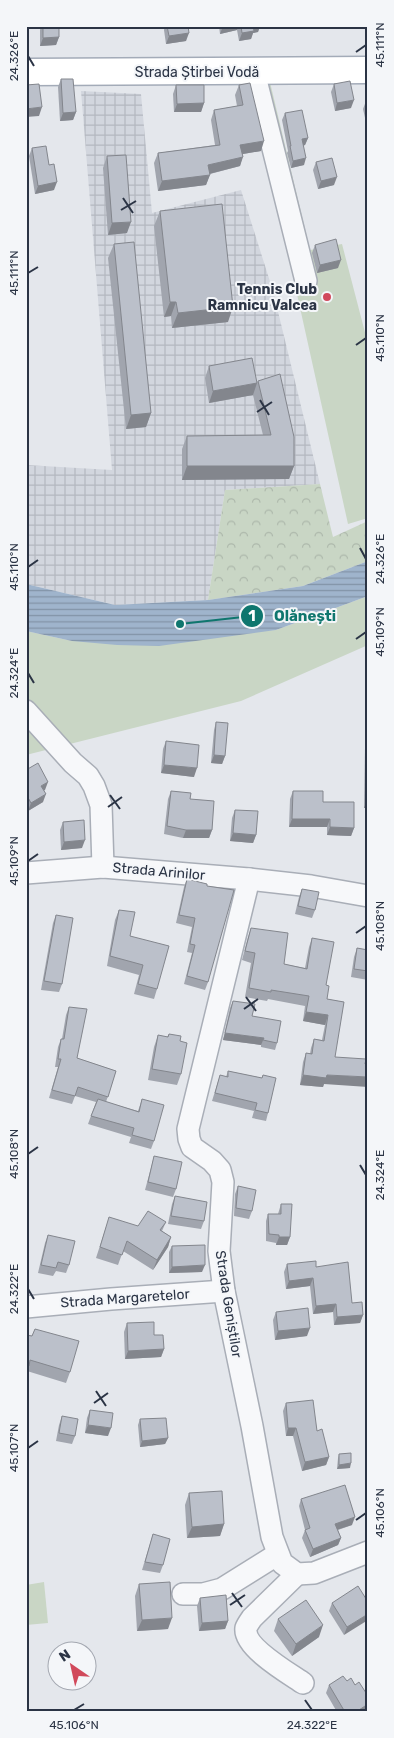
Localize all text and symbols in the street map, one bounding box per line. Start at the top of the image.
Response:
text: 45.111°N [373,22,387,68]
text: 24.326°E [7,31,21,81]
street label: Strada Știrbei Vodă [135,64,259,81]
text: 45.111°N [7,250,21,296]
place label: Tennis Club Ramnicu Valcea [207,281,317,314]
marker: Tennis Club Ramnicu Valcea [321,291,333,303]
text: 45.110°N [373,314,387,362]
text: 24.326°E [373,534,387,584]
text: 45.110°N [7,543,21,591]
callout: Olănești [239,601,346,631]
text: 1 [248,607,256,625]
text: Olănești [274,607,336,625]
text: 45.109°N [373,607,387,657]
text: 24.324°E [7,648,21,698]
text: 45.109°N [7,836,21,886]
street label: Strada Arinilor [112,859,207,884]
text: 45.108°N [373,901,387,951]
text: 45.108°N [7,1129,21,1179]
text: 24.324°E [373,1150,387,1200]
street label: Strada Geniștilor [212,1249,246,1360]
text: 24.322°E [7,1264,21,1314]
street label: Strada Margaretelor [60,1285,191,1312]
text: 45.107°N [7,1424,21,1472]
text: 45.106°N [373,1488,387,1538]
north arrow [48,1640,98,1690]
text: N [56,1646,74,1666]
text: 45.106°N [49,1718,99,1732]
text: 24.322°E [287,1718,337,1732]

